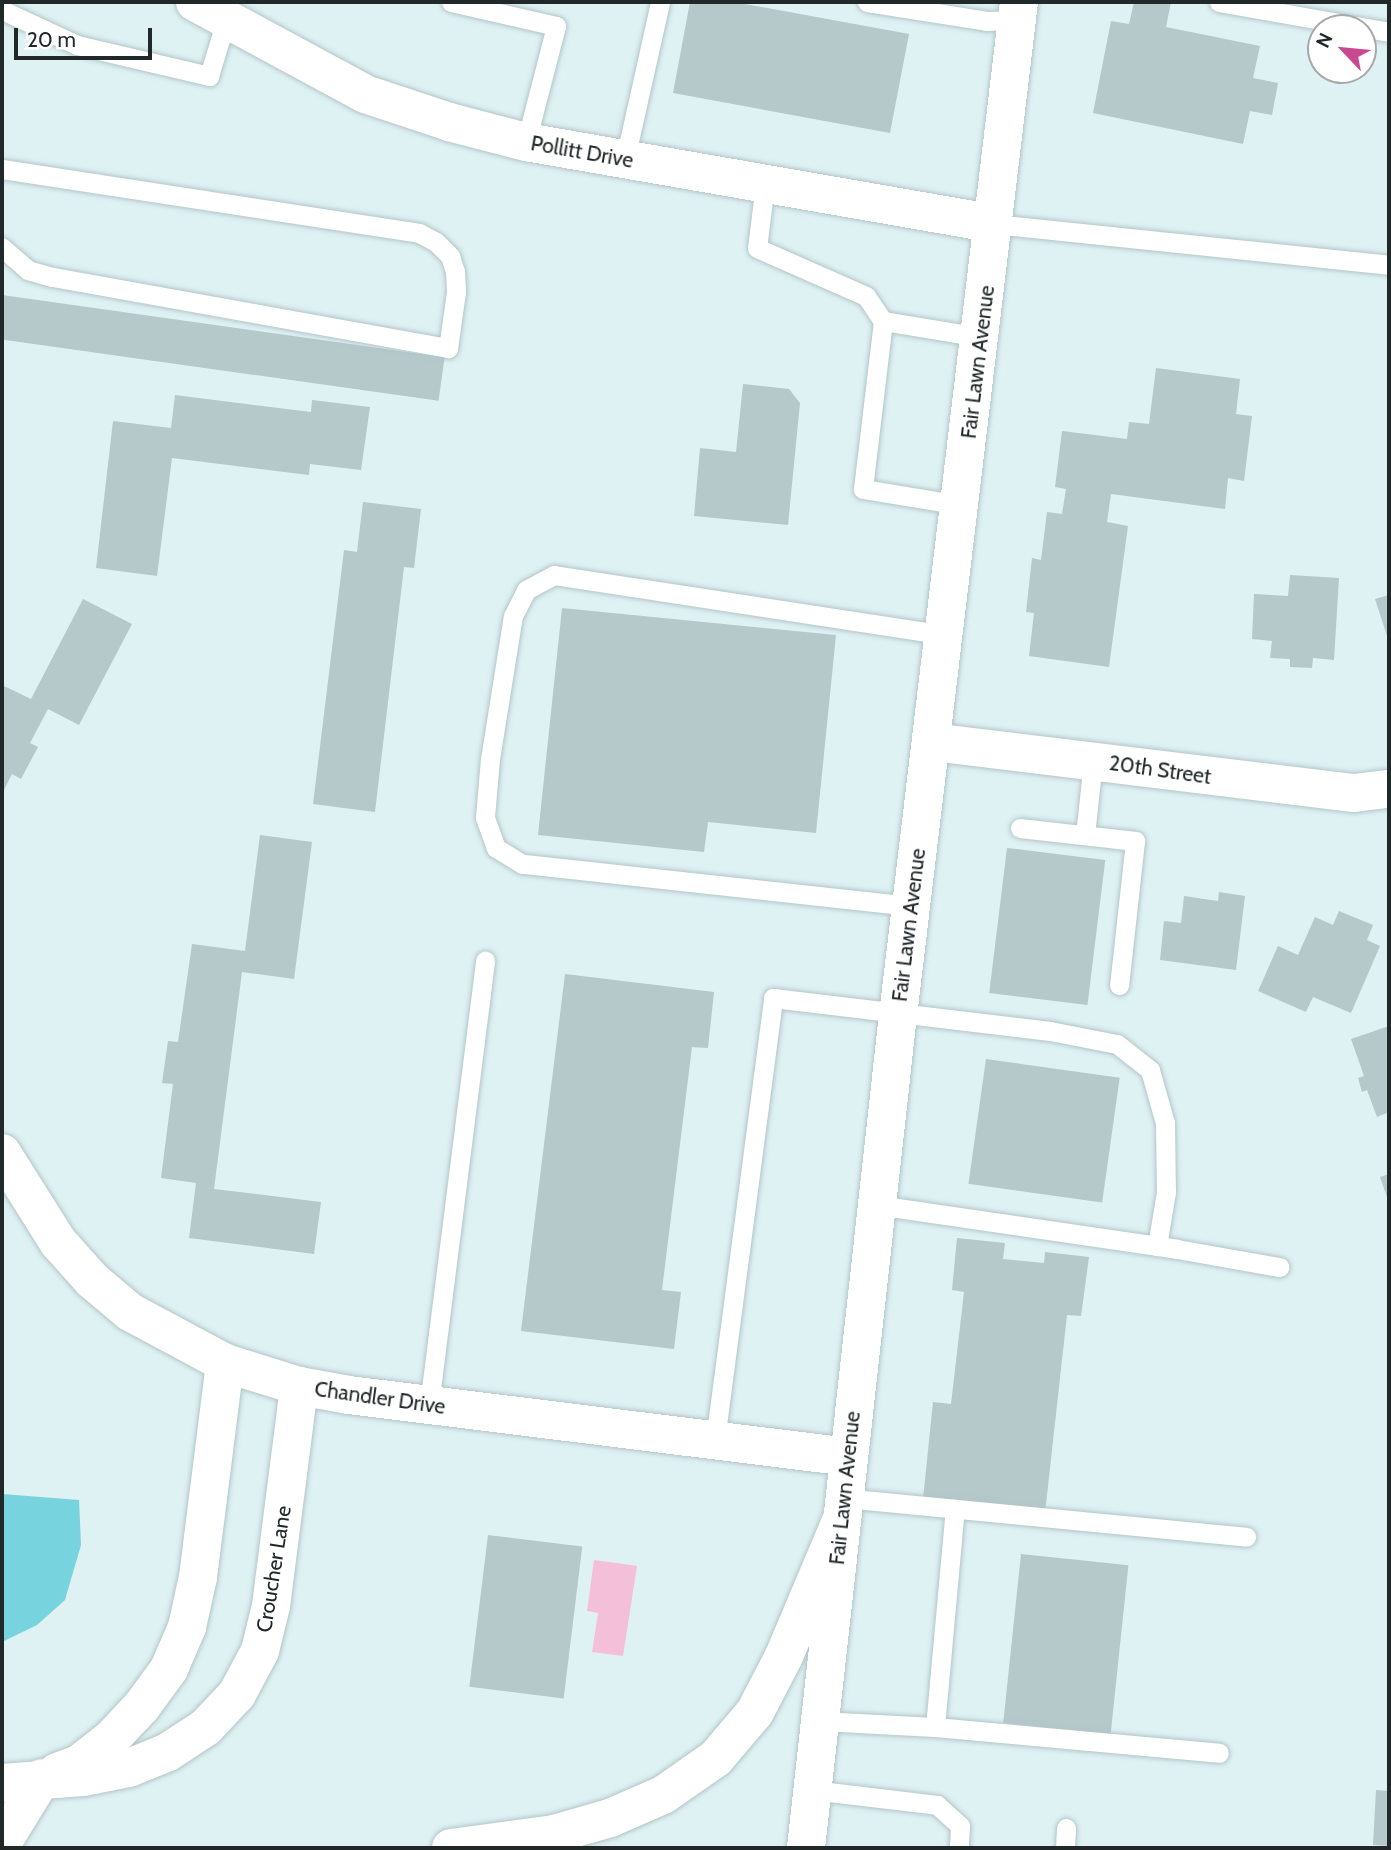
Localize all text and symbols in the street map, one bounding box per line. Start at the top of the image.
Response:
scale bar [18,14,156,58]
north arrow [1307,14,1377,84]
text: 20 m [27,27,76,52]
text: N [1311,29,1338,52]
street label: Pollitt Drive [529,131,635,173]
street label: Fair Lawn Avenue [956,284,1000,440]
street label: 20th Street [1107,750,1213,790]
street label: Fair Lawn Avenue [887,847,931,1003]
street label: Chandler Drive [313,1376,447,1420]
street label: Fair Lawn Avenue [824,1410,866,1566]
street label: Croucher Lane [252,1504,296,1634]

